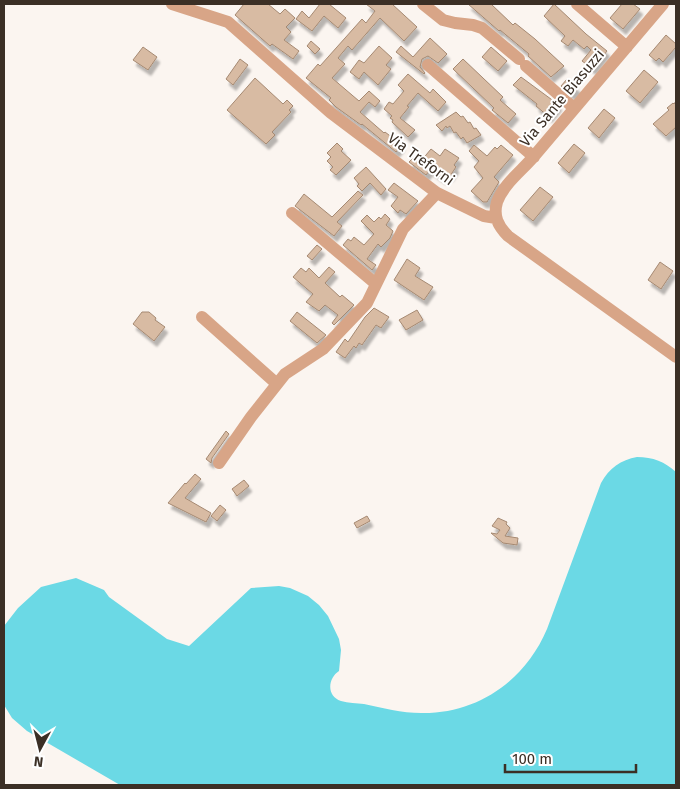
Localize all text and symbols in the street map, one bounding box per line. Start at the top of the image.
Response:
street label: Via Sante Biasuzzi [516,46,608,150]
street label: Via Treforni [384,129,458,189]
north arrow [15,724,65,774]
scale bar [505,742,636,774]
text: 100 m [512,750,552,768]
text: N [33,752,44,770]

